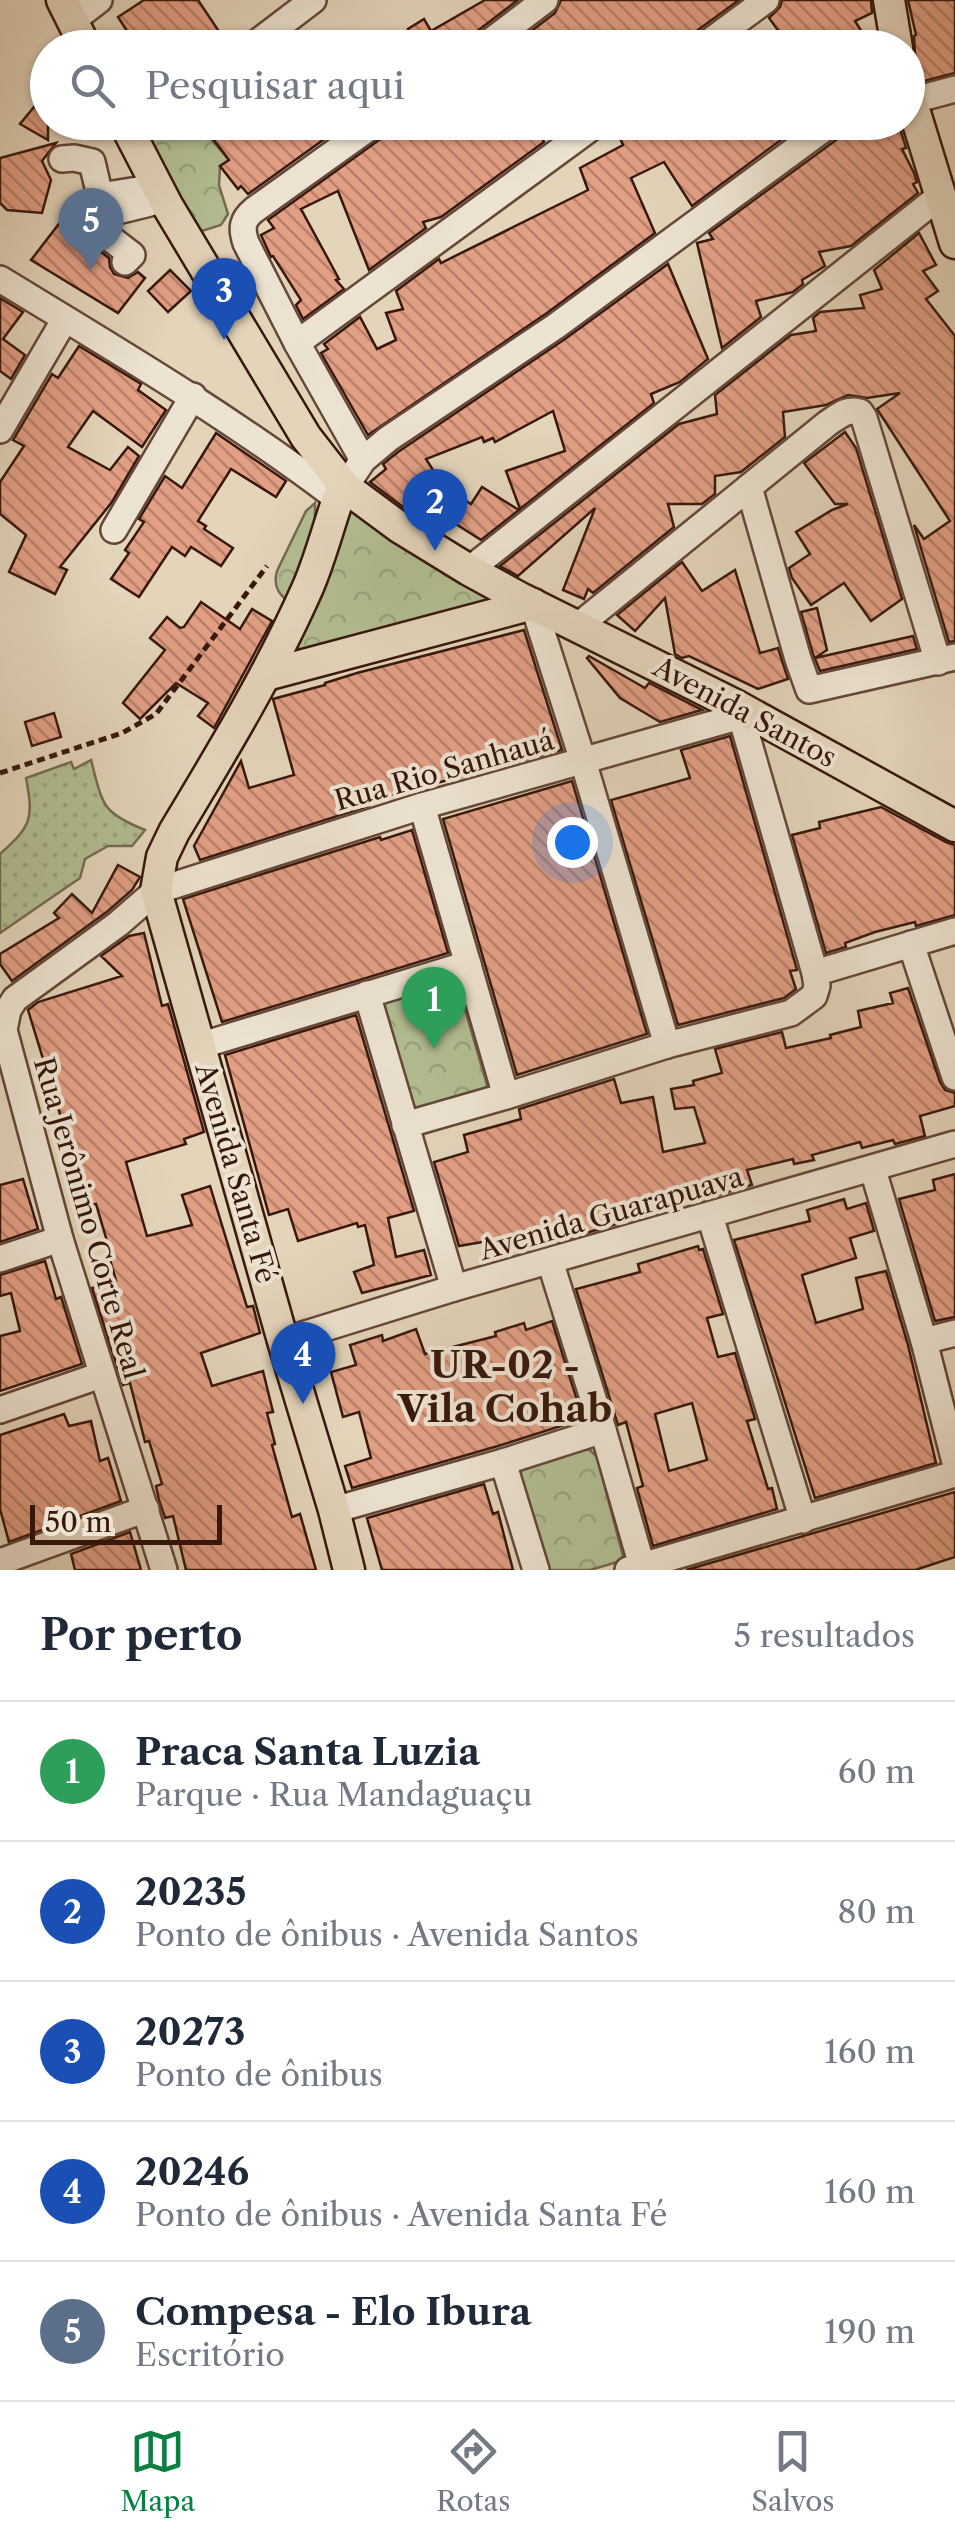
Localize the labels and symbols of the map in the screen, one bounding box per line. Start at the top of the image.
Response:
pin: 5 [58,188,124,270]
pin: 3 [192,258,256,340]
pin: 2 [402,468,468,551]
street label: Avenida Santos [647,649,842,774]
street label: Rua Rio Sanhauá [330,722,558,818]
your location [547,817,598,868]
pin: 1 [402,966,466,1049]
street label: Rua Jerônimo Corte Real [27,1053,151,1383]
street label: Avenida Santa Fé [188,1058,284,1287]
street label: Avenida Guarapuava [474,1159,747,1267]
pin: 4 [270,1322,336,1404]
district label: UR-02 - Vila Cohab [397,1341,612,1432]
scale bar [30,1500,222,1544]

